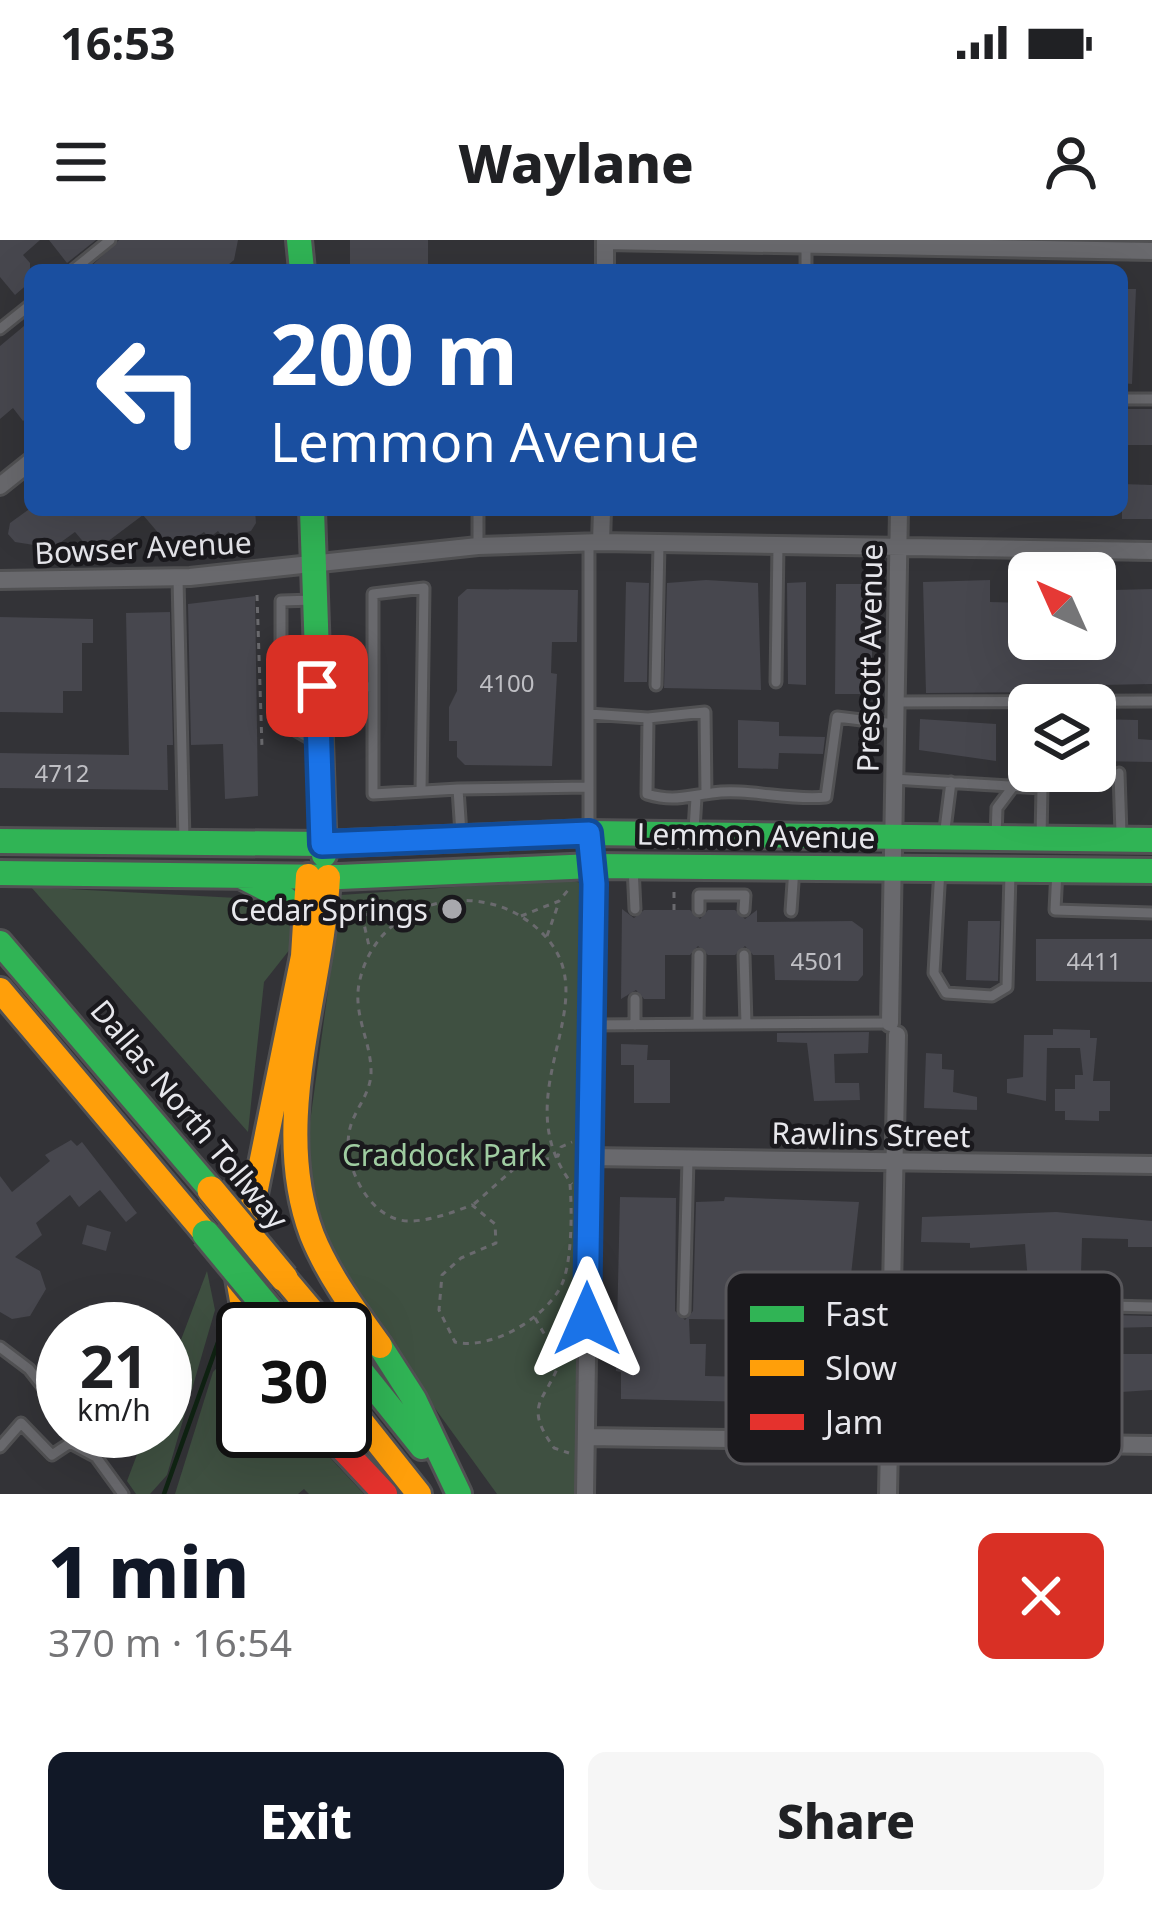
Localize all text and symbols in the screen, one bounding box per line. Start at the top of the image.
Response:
text: 16:53 [60,12,176,73]
text: Waylane [458,125,694,199]
icon: menu [48,129,114,195]
icon: person [1038,129,1104,195]
text: 200 m [270,295,518,410]
icon: left [72,312,228,468]
text: Lemmon Avenue [270,404,699,478]
street label: Bowser Avenue [33,521,253,573]
street label: Prescott Avenue [847,543,891,773]
north arrow [1008,552,1116,660]
map controls [1008,552,1116,792]
pin [266,635,368,737]
icon: arrive [284,653,350,719]
house number: 4100 [480,666,534,699]
button: layers [1008,684,1116,792]
house number: 4712 [35,756,89,789]
street label: Lemmon Avenue [636,812,876,858]
place label: Cedar Springs [230,889,428,930]
marker: Cedar Springs [439,896,465,922]
house number: 4501 [791,944,845,977]
house number: 4411 [1067,944,1121,977]
street label: Dallas North Tollway [82,991,299,1238]
street label: Rawlins Street [771,1112,971,1156]
park label: Craddock Park [342,1134,546,1175]
position arrow [524,1256,650,1382]
legend [726,1272,1122,1464]
text: Fast [825,1291,888,1336]
speed limit sign: 30 [216,1302,372,1458]
text: 21 [80,1324,148,1406]
text: Slow [825,1345,897,1390]
text: km/h [77,1389,151,1430]
text: Jam [822,1399,883,1444]
text: 1 min [48,1521,249,1619]
button: close [978,1533,1104,1659]
text: 370 m · 16:54 [48,1615,292,1668]
button: Exit [48,1752,564,1890]
button: Share [588,1752,1104,1890]

